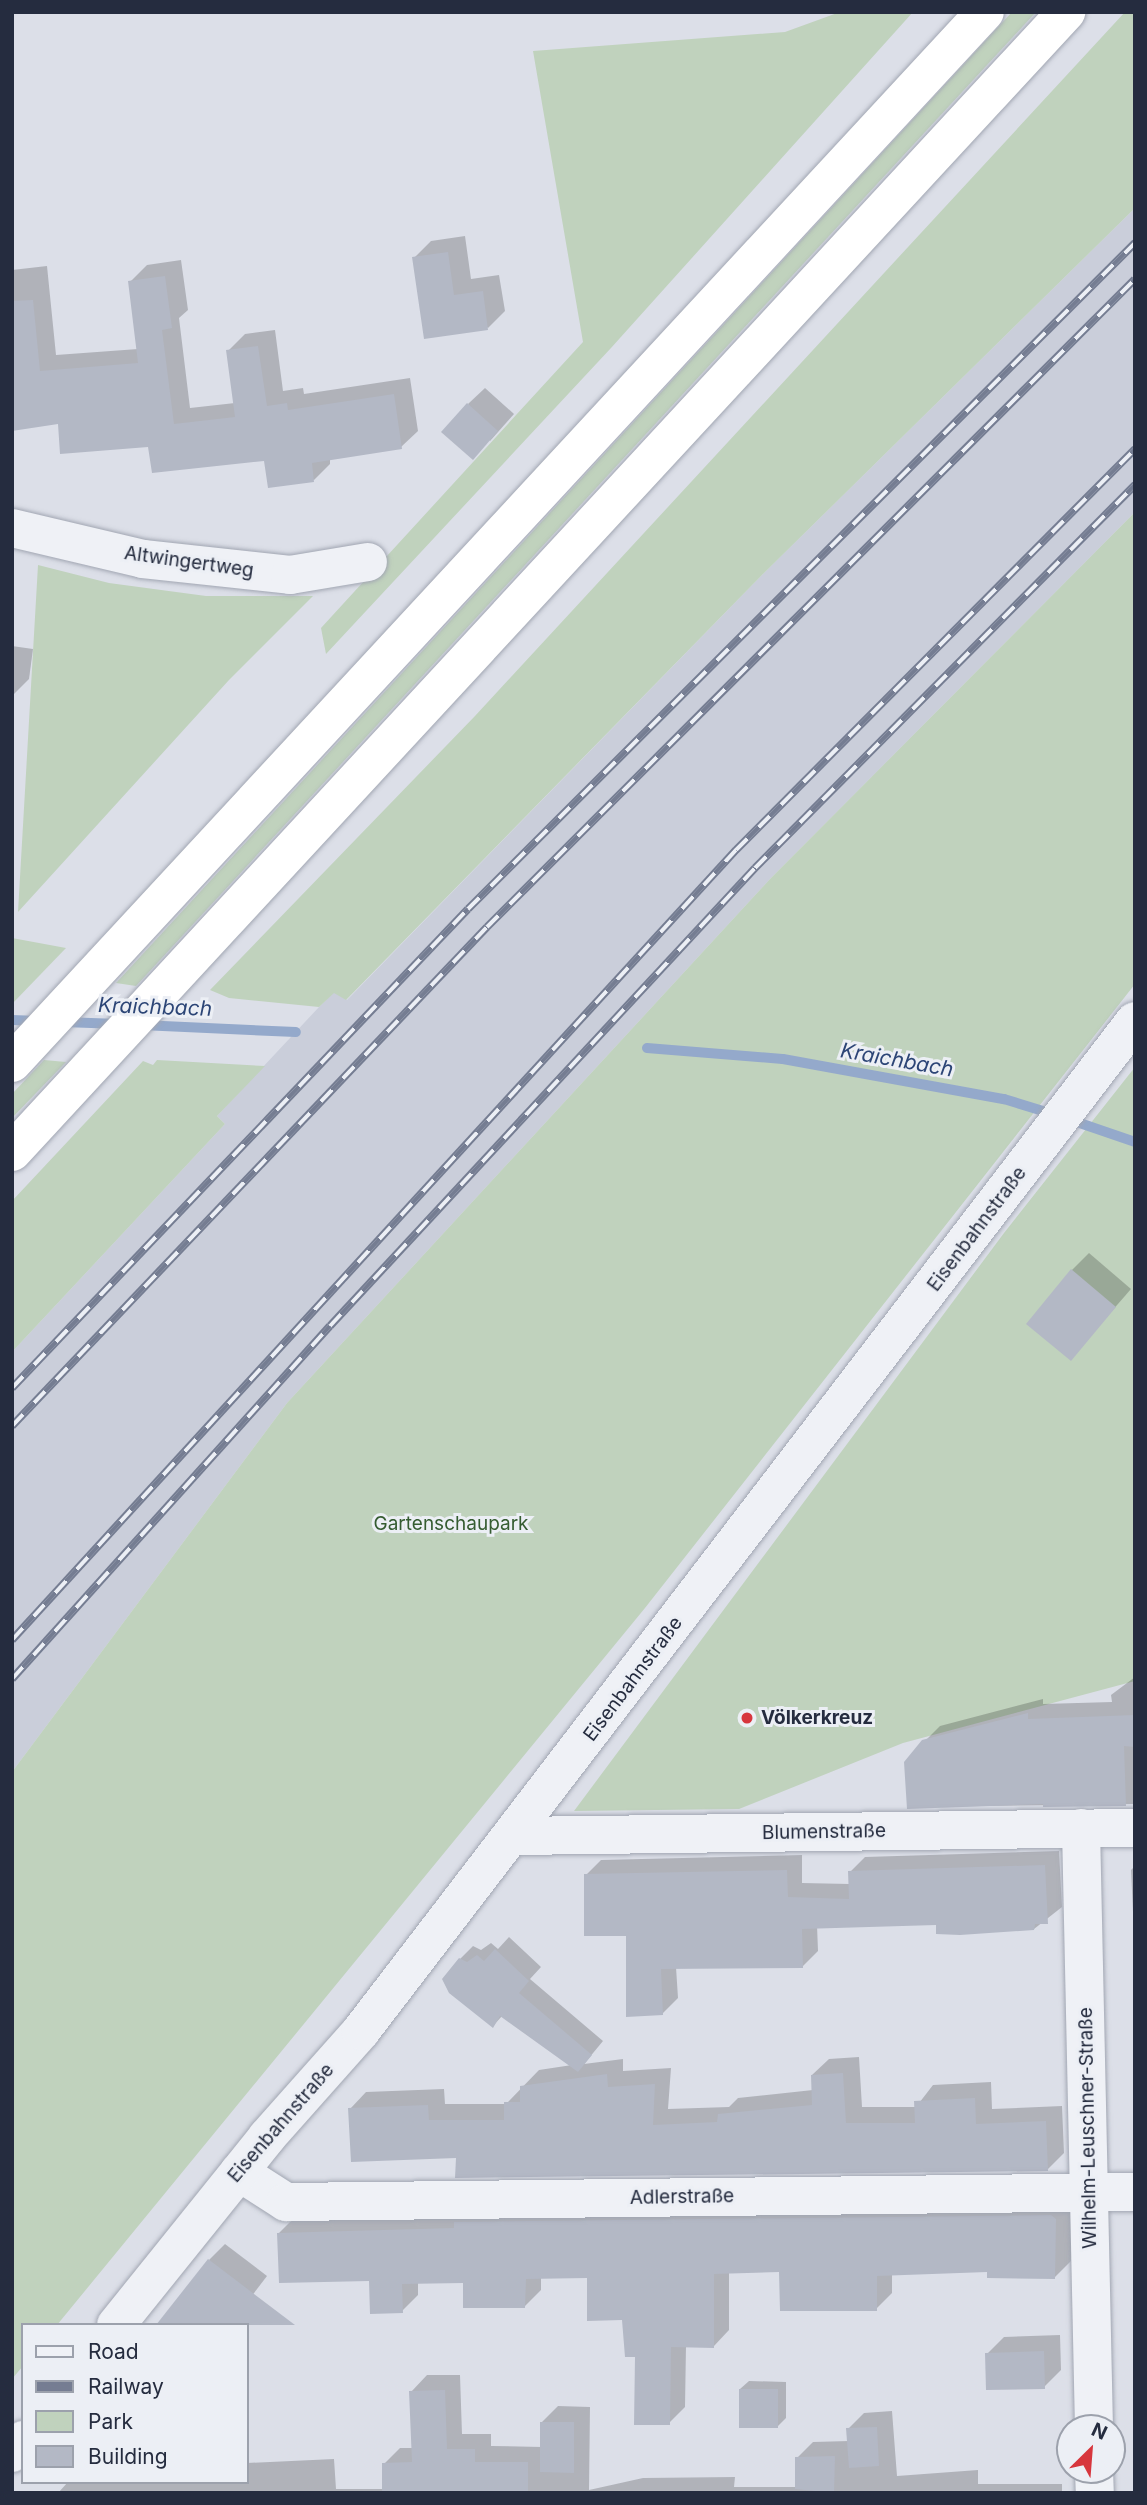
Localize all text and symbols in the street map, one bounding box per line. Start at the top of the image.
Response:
street label: Altwingertweg [123,542,255,582]
water label: Kraichbach [97,992,213,1022]
water label: Kraichbach [839,1038,955,1082]
street label: Eisenbahnstraße [923,1162,1031,1296]
park label: Gartenschaupark [373,1513,529,1535]
street label: Eisenbahnstraße [579,1612,687,1746]
place label: Völkerkreuz [761,1707,873,1729]
marker: Völkerkreuz [739,1710,755,1726]
street label: Blumenstraße [762,1820,886,1844]
street label: Wilhelm-Leuschner-Straße [1074,2007,1102,2249]
street label: Eisenbahnstraße [223,2059,339,2187]
street label: Adlerstraße [630,2185,734,2209]
legend [21,2323,248,2484]
text: Road [88,2339,139,2364]
text: Railway [88,2374,164,2399]
text: Park [88,2409,133,2434]
north arrow [1056,2414,1126,2484]
text: N [1088,2418,1111,2445]
text: Building [88,2444,168,2469]

